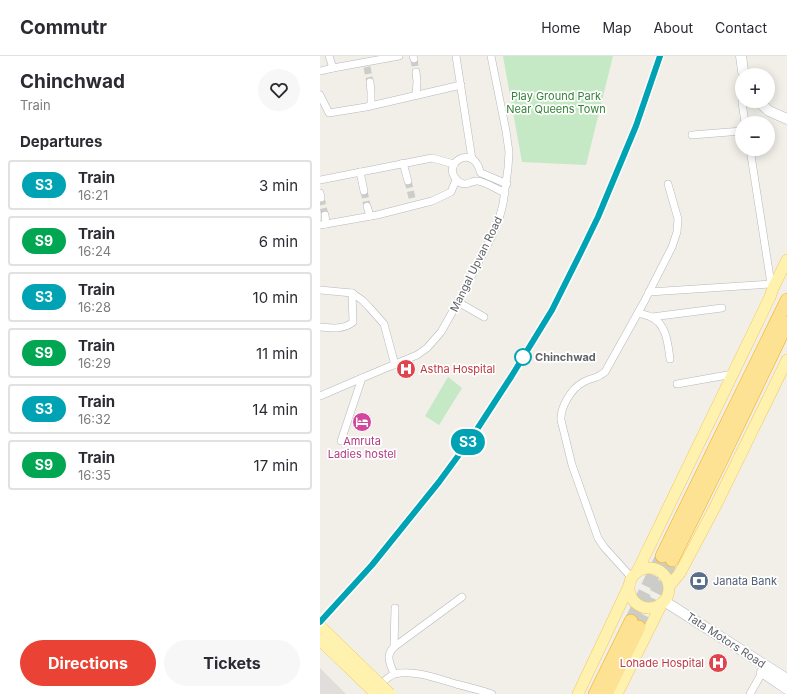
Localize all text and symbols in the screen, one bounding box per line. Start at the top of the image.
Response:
text: Commutr [20,16,107,39]
text: Home [541,19,580,36]
text: Map [602,19,632,36]
text: About [654,19,693,36]
text: Contact [715,19,767,36]
map controls [735,68,775,156]
button: + [735,68,775,108]
button: heart [258,69,300,111]
text: Chinchwad [20,70,125,93]
park label: Play Ground Park Near Queens Town [506,89,606,116]
text: Train [20,97,51,113]
button: − [735,116,775,156]
text: Departures [20,132,102,151]
text: Train [78,168,115,187]
text: S3 [35,176,53,193]
text: 3 min [259,176,298,195]
text: 16:21 [78,187,108,203]
street label: Mangal Upvan Road [447,214,505,314]
text: Train [78,224,115,243]
text: S9 [35,232,53,249]
text: 6 min [259,232,298,251]
text: 16:24 [78,243,111,259]
text: Train [78,280,115,299]
text: S3 [35,288,53,305]
text: 10 min [253,288,298,307]
text: 16:28 [78,299,111,315]
text: Train [78,336,115,355]
text: S9 [35,344,53,361]
text: 11 min [256,344,298,363]
marker: Chinchwad [514,348,532,366]
place label: Chinchwad [535,350,596,364]
text: 16:29 [78,355,111,371]
hospital icon: Astha Hospital [395,358,417,380]
place label: Astha Hospital [420,362,495,376]
text: Train [78,392,115,411]
text: S3 [35,400,53,417]
text: 14 min [252,400,298,419]
text: 16:32 [78,411,111,427]
hotel icon: Amruta Ladies hostel [351,411,373,433]
line badge: S3 [450,429,486,455]
text: S3 [459,433,477,450]
place label: Amruta Ladies hostel [328,434,396,461]
text: Train [78,448,115,467]
text: S9 [35,456,53,473]
text: 17 min [254,456,298,475]
text: 16:35 [78,467,111,483]
bank icon: Janata Bank [688,570,710,592]
place label: Janata Bank [713,574,777,588]
street label: Tata Motors Road [684,609,768,671]
button: Directions [20,640,156,686]
button: Tickets [164,640,300,686]
hospital icon: Lohade Hospital [707,652,729,674]
place label: Lohade Hospital [620,656,704,670]

